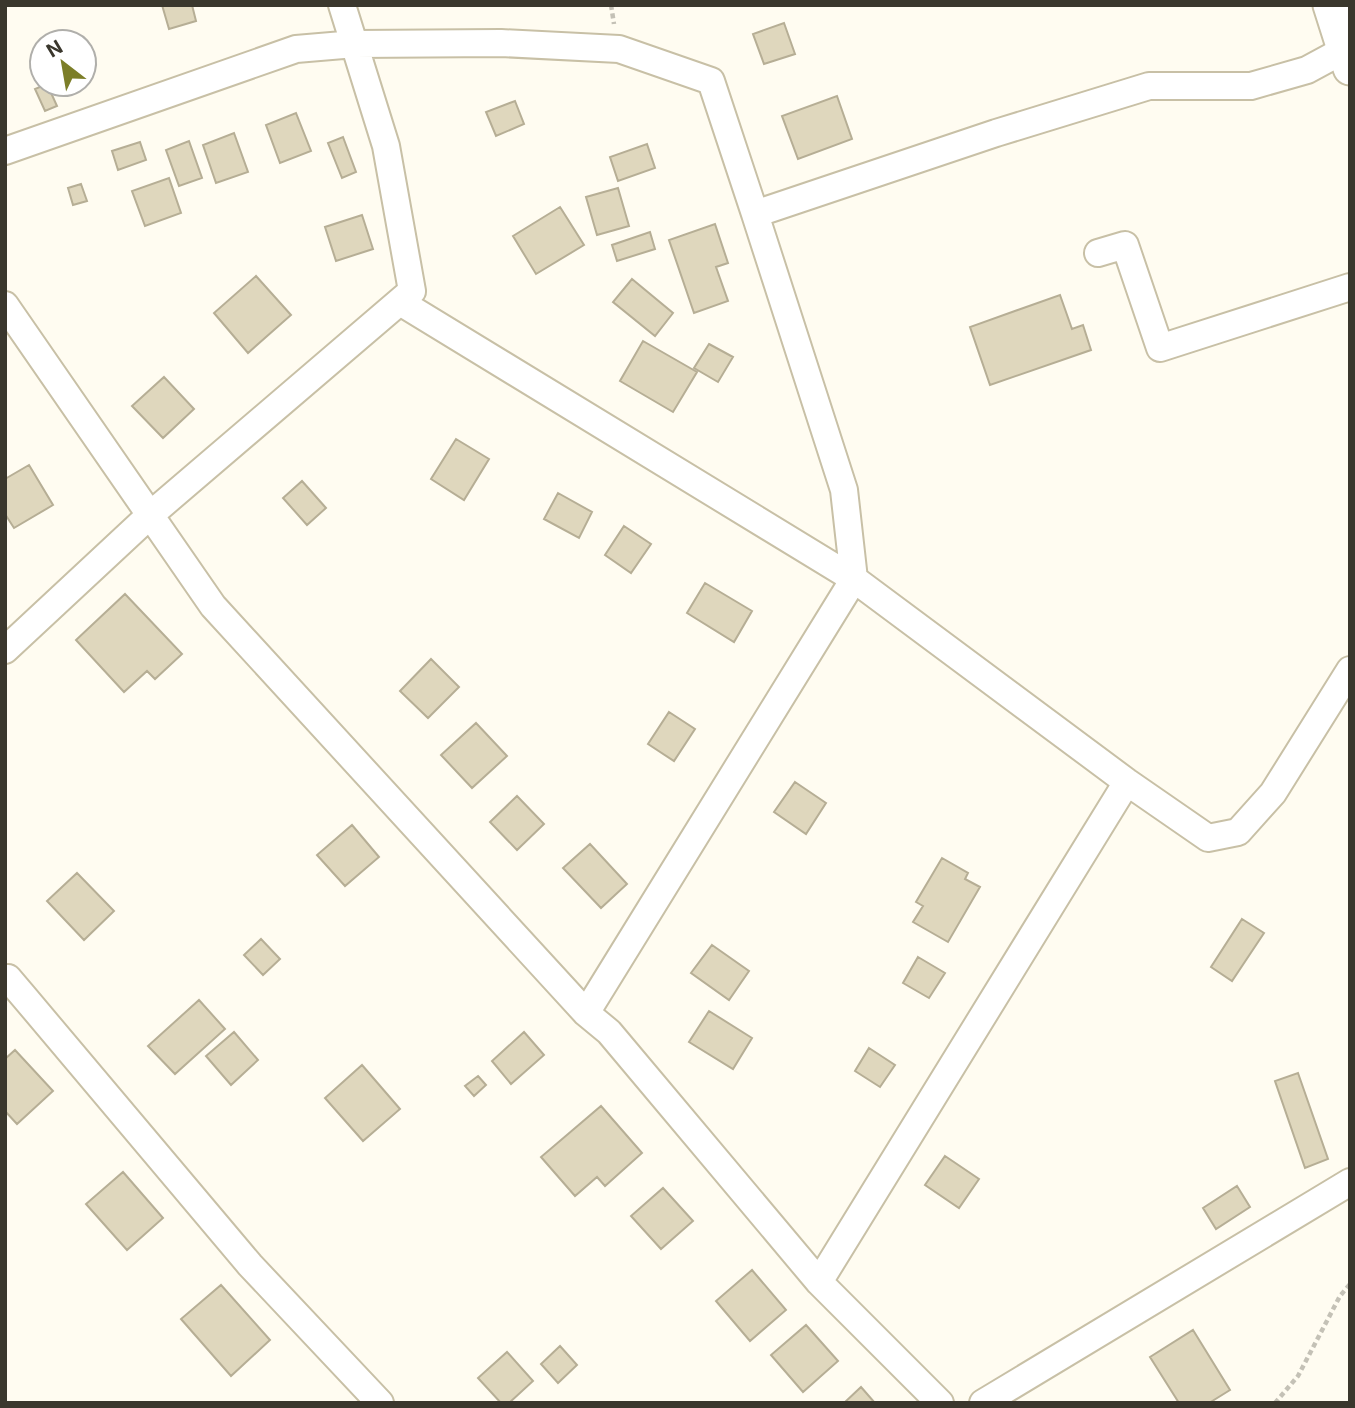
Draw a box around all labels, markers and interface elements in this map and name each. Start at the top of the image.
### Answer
north arrow [28,28,98,98]
text: N [42,35,67,62]

